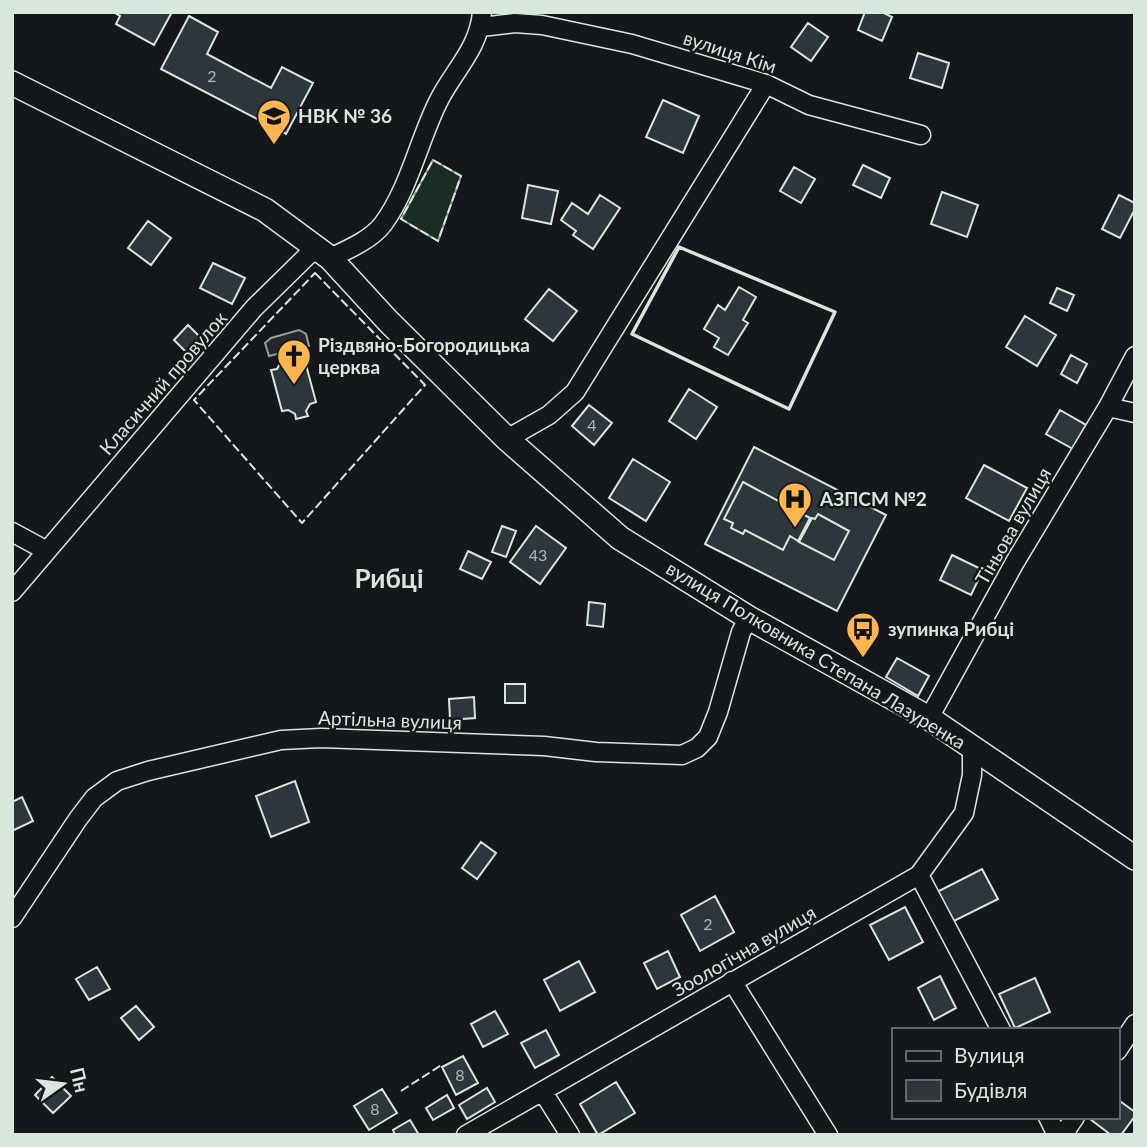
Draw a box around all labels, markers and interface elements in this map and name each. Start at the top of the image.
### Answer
street label: вулиця Кім [681,26,780,77]
house number: 2 [207,66,217,85]
school or university icon: НВК № 36 [255,97,293,146]
place label: НВК № 36 [298,104,392,127]
street label: Класичний провулок [94,306,231,459]
place label: Різдвяно-Богородицька церква [318,333,530,378]
church icon: Різдвяно-Богородицька церква [275,337,313,386]
house number: 4 [587,415,597,434]
street label: Тіньова вулиця [970,463,1055,588]
hospital icon: АЗПСМ №2 [776,480,814,529]
place label: АЗПСМ №2 [819,487,927,510]
house number: 43 [529,545,547,564]
street label: вулиця Полковника Степана Лазуренка [663,556,970,753]
district label: Рибці [354,562,424,594]
bus stop icon: зупинка Рибці [844,610,882,659]
place label: зупинка Рибці [888,617,1014,640]
street label: Артільна вулиця [318,706,462,733]
street label: Зоологічна вулиця [668,900,820,1001]
house number: 2 [703,914,713,933]
legend [892,1028,1119,1119]
text: Вулиця [954,1042,1025,1067]
north arrow [28,1049,98,1119]
text: Пн [66,1065,94,1095]
house number: 8 [455,1065,465,1084]
text: Будівля [954,1077,1027,1102]
house number: 8 [370,1099,380,1118]

